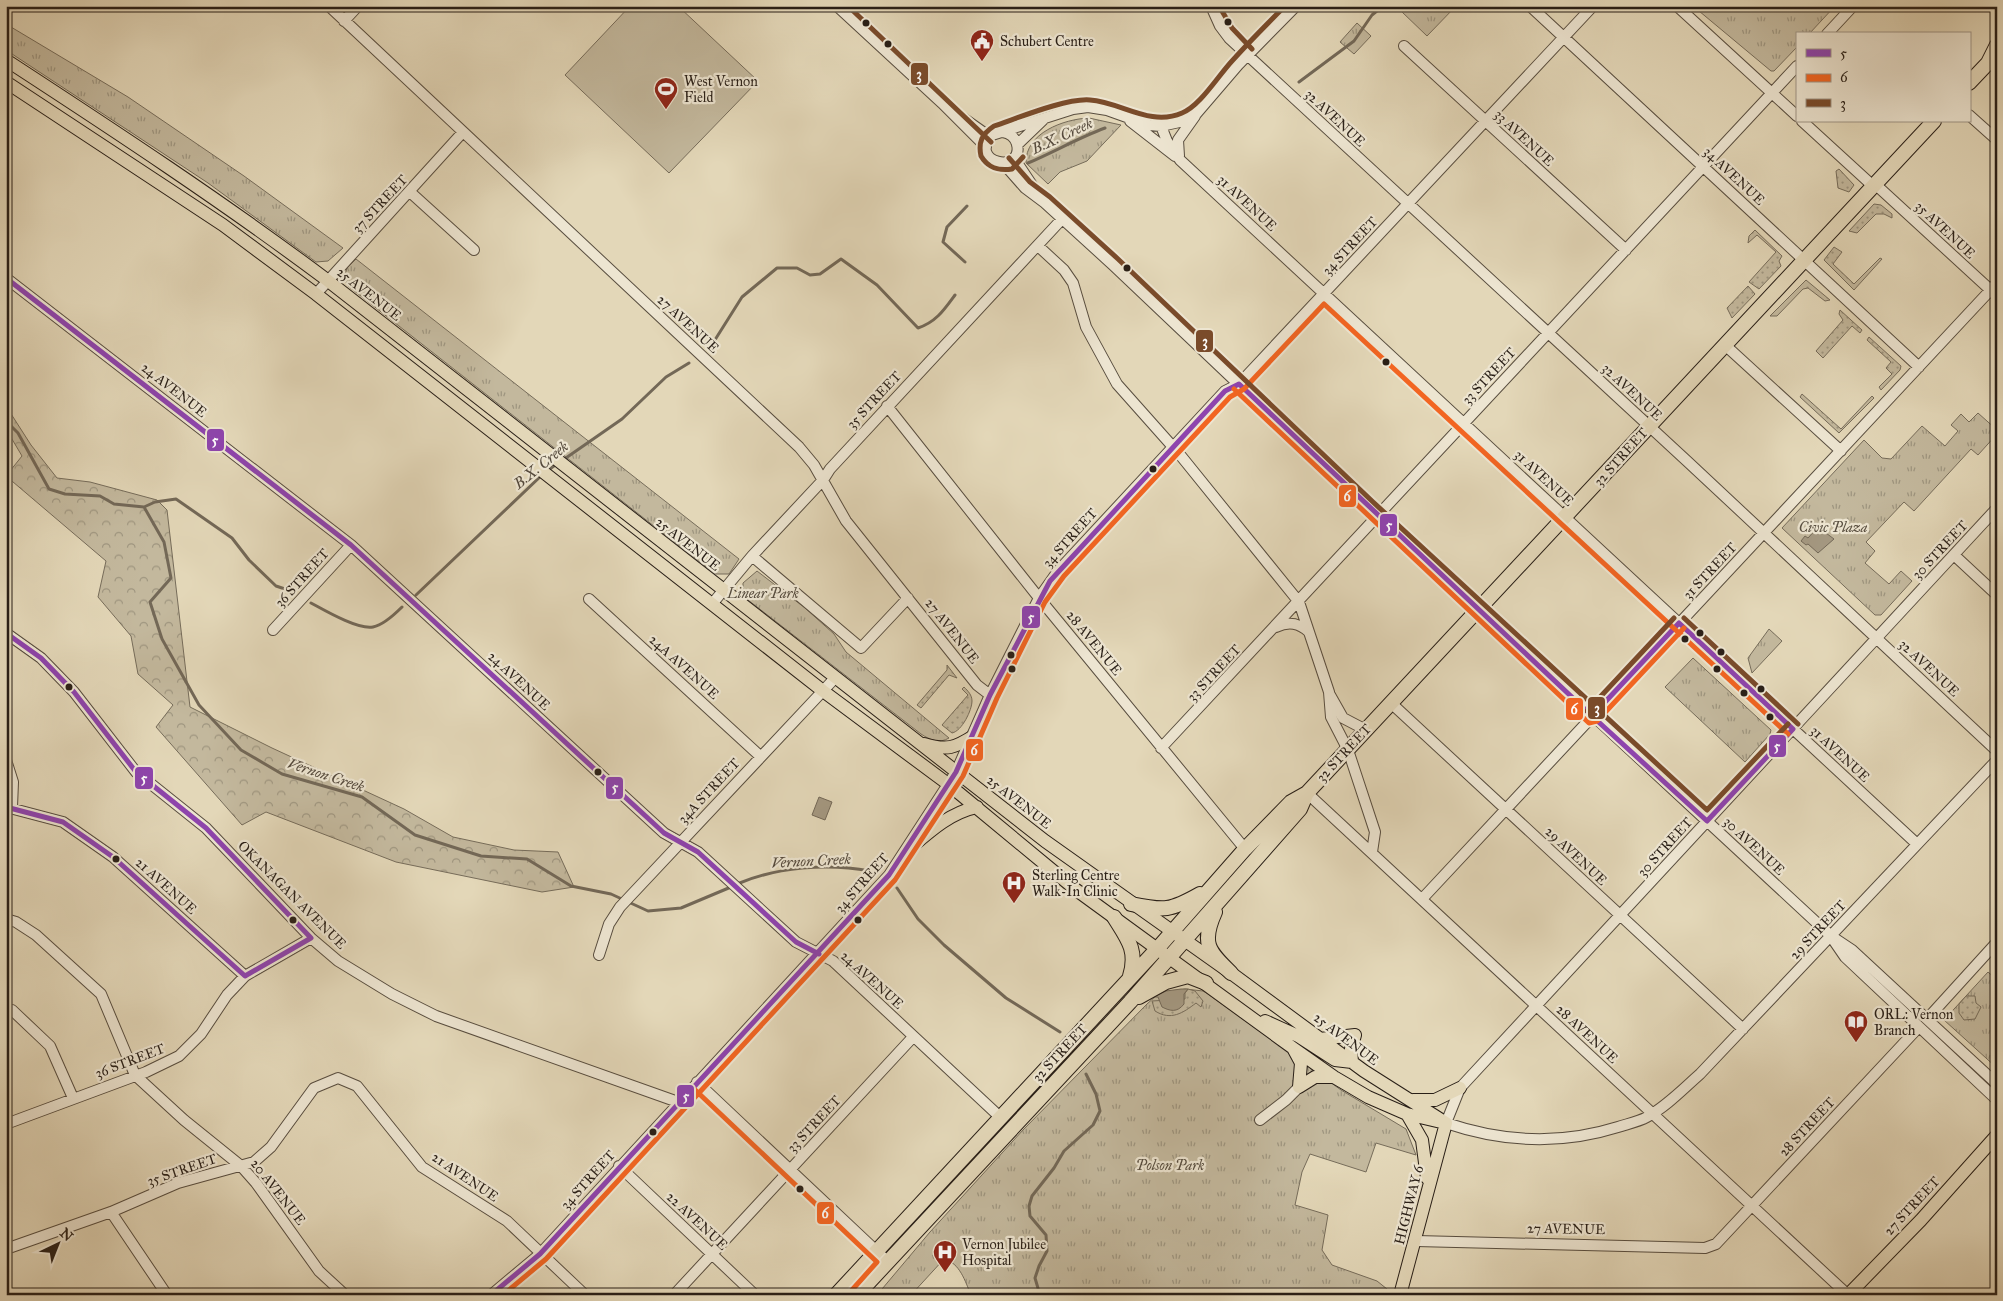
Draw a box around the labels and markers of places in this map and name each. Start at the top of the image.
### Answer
unlabelled marker [1223,17,1233,27]
unlabelled marker [861,18,871,28]
public building icon: Schubert Centre [969,28,995,62]
place label: Schubert Centre [1000,33,1094,50]
unlabelled marker [883,39,893,49]
place label: West Vernon Field [684,73,758,106]
sports icon: West Vernon Field [653,76,679,110]
unlabelled marker [1122,263,1132,273]
unlabelled marker [1381,357,1391,367]
unlabelled marker [1148,464,1158,474]
unlabelled marker [1695,628,1705,638]
unlabelled marker [1680,634,1690,644]
unlabelled marker [1716,647,1726,657]
unlabelled marker [1006,650,1016,660]
unlabelled marker [1007,664,1017,674]
unlabelled marker [1712,664,1722,674]
unlabelled marker [64,682,74,692]
unlabelled marker [1756,684,1766,694]
unlabelled marker [1739,688,1749,698]
unlabelled marker [1765,712,1775,722]
unlabelled marker [593,767,603,777]
unlabelled marker [111,854,121,864]
place label: Sterling Centre Walk-In Clinic [1032,867,1120,900]
hospital icon: Sterling Centre Walk-In Clinic [1001,870,1027,904]
unlabelled marker [288,915,298,925]
unlabelled marker [853,915,863,925]
place label: ORL: Vernon Branch [1874,1006,1954,1039]
library icon: ORL: Vernon Branch [1843,1009,1869,1043]
unlabelled marker [648,1127,658,1137]
unlabelled marker [795,1184,805,1194]
place label: Vernon Jubilee Hospital [961,1236,1046,1269]
hospital icon: Vernon Jubilee Hospital [932,1239,958,1273]

